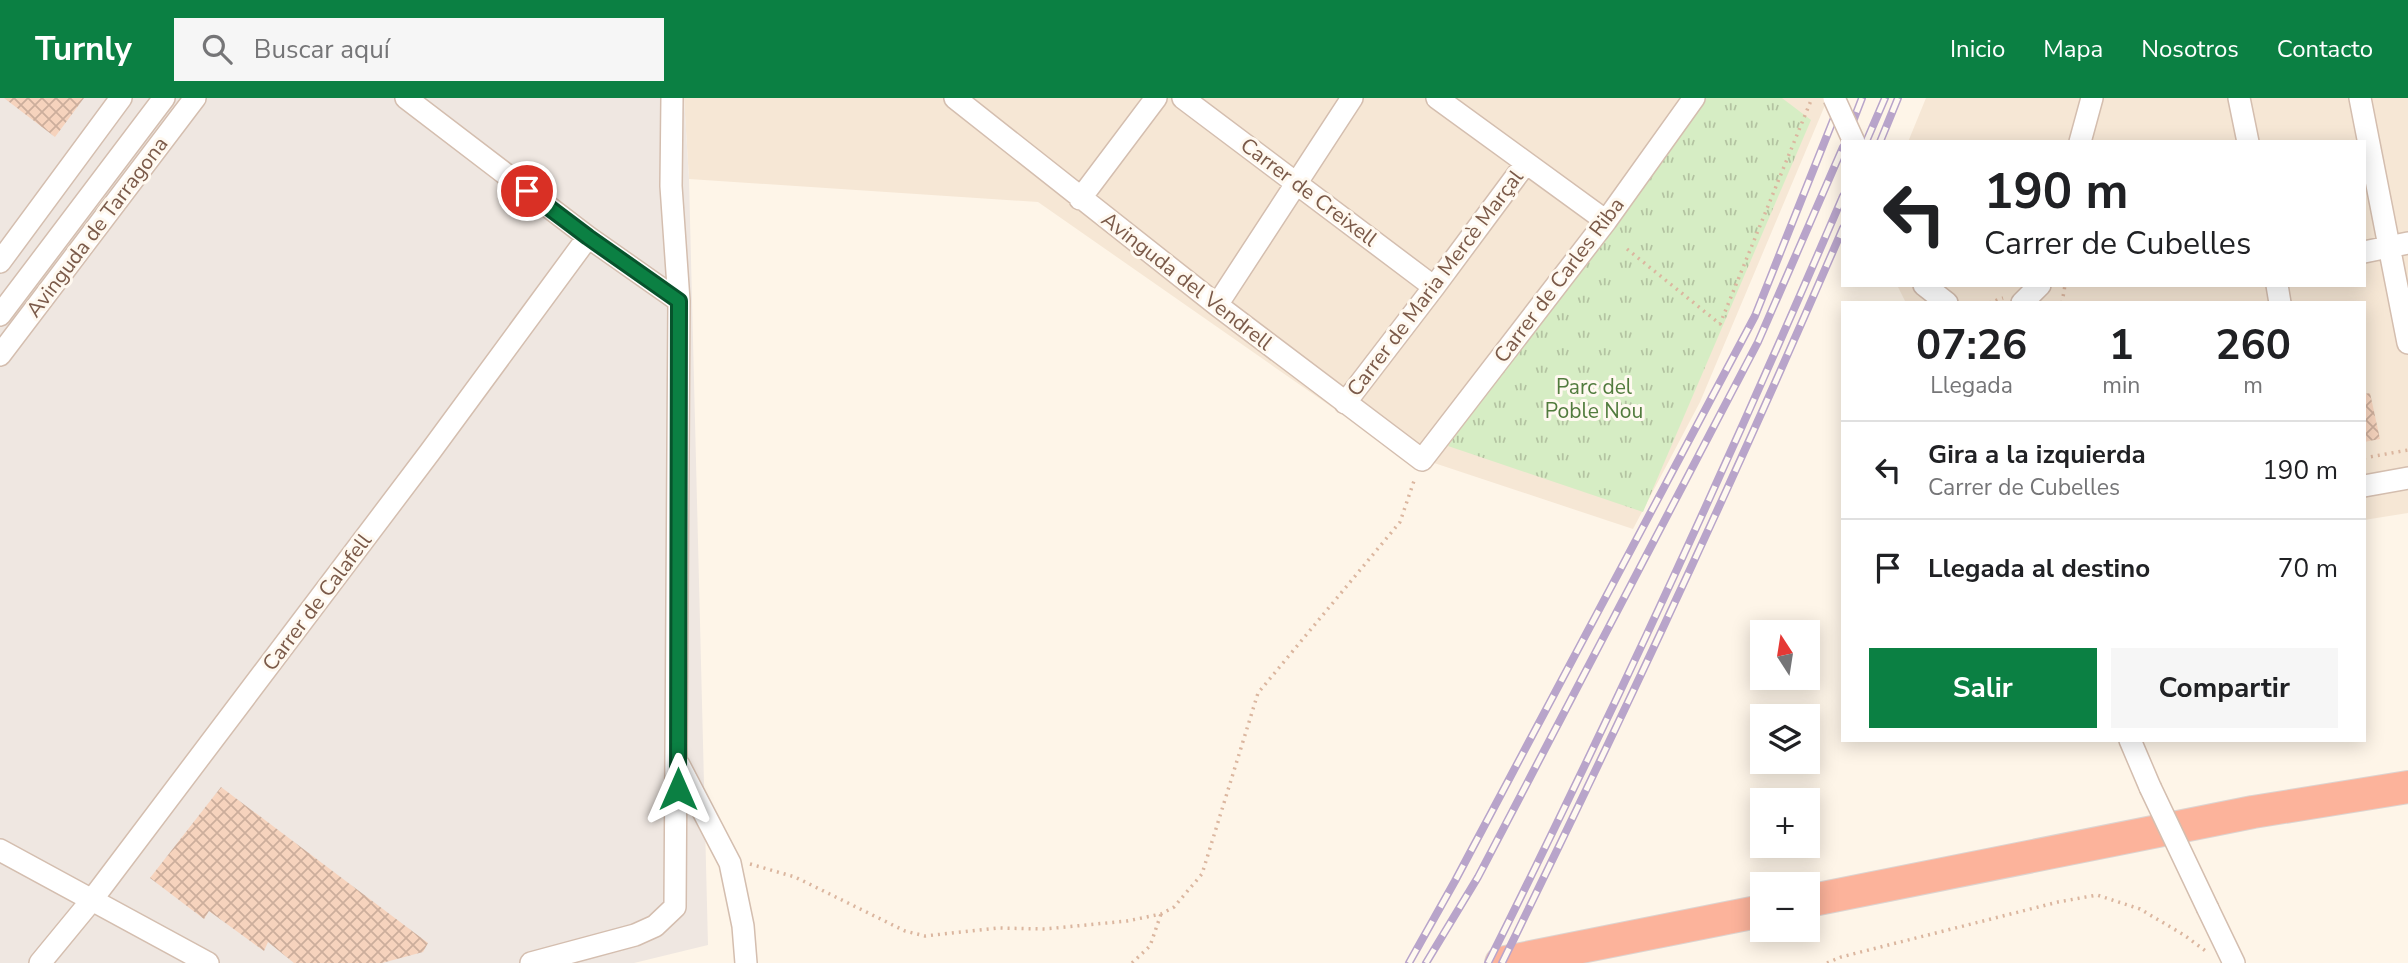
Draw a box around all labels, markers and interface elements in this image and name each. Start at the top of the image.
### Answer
search box [174,18,664,81]
text: Turnly [35,27,132,72]
icon: search [198,30,236,68]
text: Buscar aquí [254,32,390,67]
text: Inicio [1950,33,2005,65]
text: Mapa [2043,33,2103,65]
text: Nosotros [2141,33,2239,65]
text: Contacto [2277,33,2373,65]
street label: Avinguda de Tarragona [20,131,174,323]
street label: Carrer de Creixell [1235,131,1384,253]
text: 190 m [1984,158,2128,225]
pin [497,161,557,221]
street label: Carrer de Maria Mercè Marçal [1341,163,1530,402]
icon: left [1869,168,1960,259]
icon: arrive [508,172,546,210]
street label: Carrer de Carles Riba [1488,192,1630,368]
street label: Avinguda del Vendrell [1096,205,1279,357]
text: Carrer de Cubelles [1984,222,2251,265]
text: 07:26 [1916,317,2027,374]
text: 1 [2109,317,2134,374]
text: 260 [2215,317,2291,374]
text: Llegada [1930,370,2013,401]
text: min [2102,370,2140,401]
text: m [2243,370,2263,401]
park label: Parc del Poble Nou [1545,373,1643,425]
text: Gira a la izquierda [1928,437,2146,472]
icon: left [1869,451,1907,489]
text: 190 m [2262,453,2338,488]
text: Carrer de Cubelles [1928,472,2120,503]
street label: Carrer de Calafell [256,527,378,676]
icon: arrive [1869,549,1907,587]
text: Llegada al destino [1928,551,2150,586]
text: 70 m [2278,551,2338,586]
north arrow [1750,620,1820,690]
map controls [1750,620,1820,942]
button: Salir [1869,648,2097,728]
button: Compartir [2111,648,2338,728]
button: layers [1750,704,1820,774]
position arrow [641,752,715,826]
button: + [1750,788,1820,858]
button: − [1750,872,1820,942]

